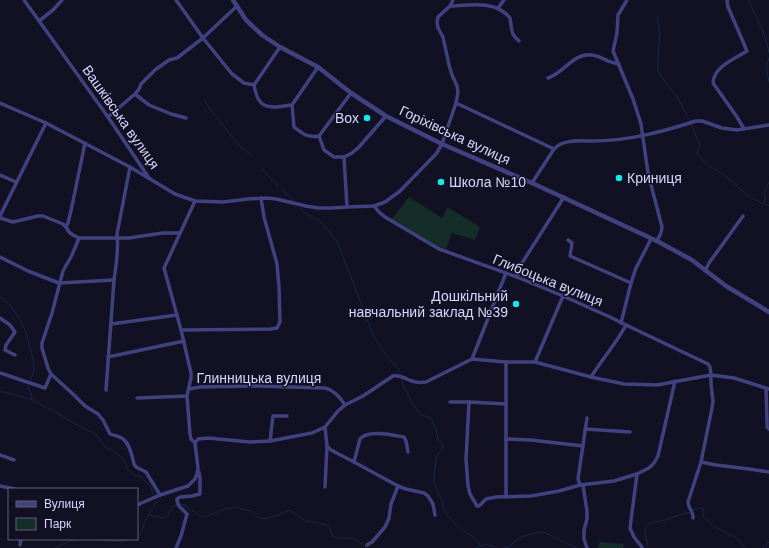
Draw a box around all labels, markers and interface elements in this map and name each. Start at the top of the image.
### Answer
street label: Вашківська вулиця [79,62,163,172]
street label: Горіхівська вулиця [397,102,513,168]
place label: Box [335,110,359,126]
marker: Box [362,113,372,123]
place label: Криниця [627,170,682,186]
marker: Криниця [614,173,624,183]
place label: Школа №10 [449,174,526,190]
marker: Школа №10 [436,177,446,187]
street label: Глибоцька вулиця [491,251,605,309]
place label: Дошкільний навчальний заклад №39 [349,288,508,320]
marker: Дошкільний навчальний заклад №39 [511,299,521,309]
street label: Глинницька вулиця [197,370,321,386]
legend [8,488,138,540]
text: Вулиця [44,497,85,511]
text: Парк [44,517,72,531]

